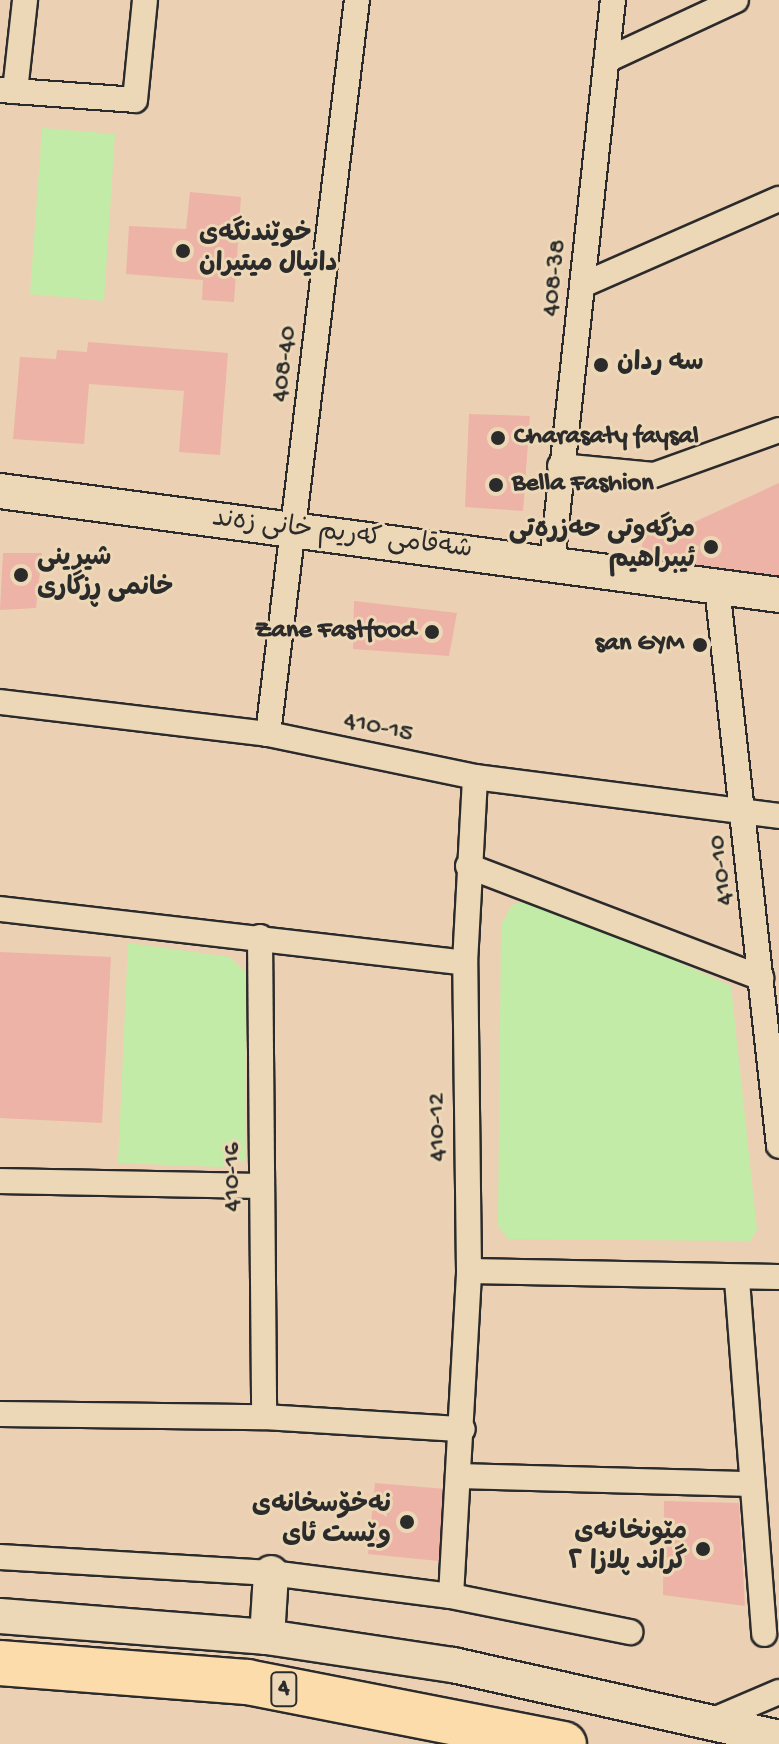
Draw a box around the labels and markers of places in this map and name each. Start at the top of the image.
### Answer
place label: خوێندنگەی دانیال میتیران [199,220,337,282]
marker: خوێندنگەی دانیال میتیران [174,242,192,260]
place label: سه ردان [617,349,704,381]
marker: سه ردان [592,356,610,374]
place label: Charasaty faysal [514,422,699,454]
marker: Charasaty faysal [489,429,507,447]
place label: Bella Fashion [512,469,654,501]
marker: Bella Fashion [487,476,505,494]
place label: مزگەوتی حەزرەتی ئیبراهیم [509,516,695,578]
marker: مزگەوتی حەزرەتی ئیبراهیم [702,538,720,556]
place label: شیرینی خانمی ڕزگاری [37,544,173,606]
marker: شیرینی خانمی ڕزگاری [12,566,30,584]
place label: Zane Fastfood [255,616,416,648]
marker: Zane Fastfood [423,623,441,641]
place label: san GYM [595,629,684,661]
marker: san GYM [691,636,709,654]
place label: نەخۆسخانەی وێست ئای [252,1491,391,1552]
marker: نەخۆسخانەی وێست ئای [398,1513,416,1531]
place label: مێونخانەی گراند پلازا ٢ [568,1518,687,1580]
marker: مێونخانەی گراند پلازا ٢ [694,1540,712,1558]

